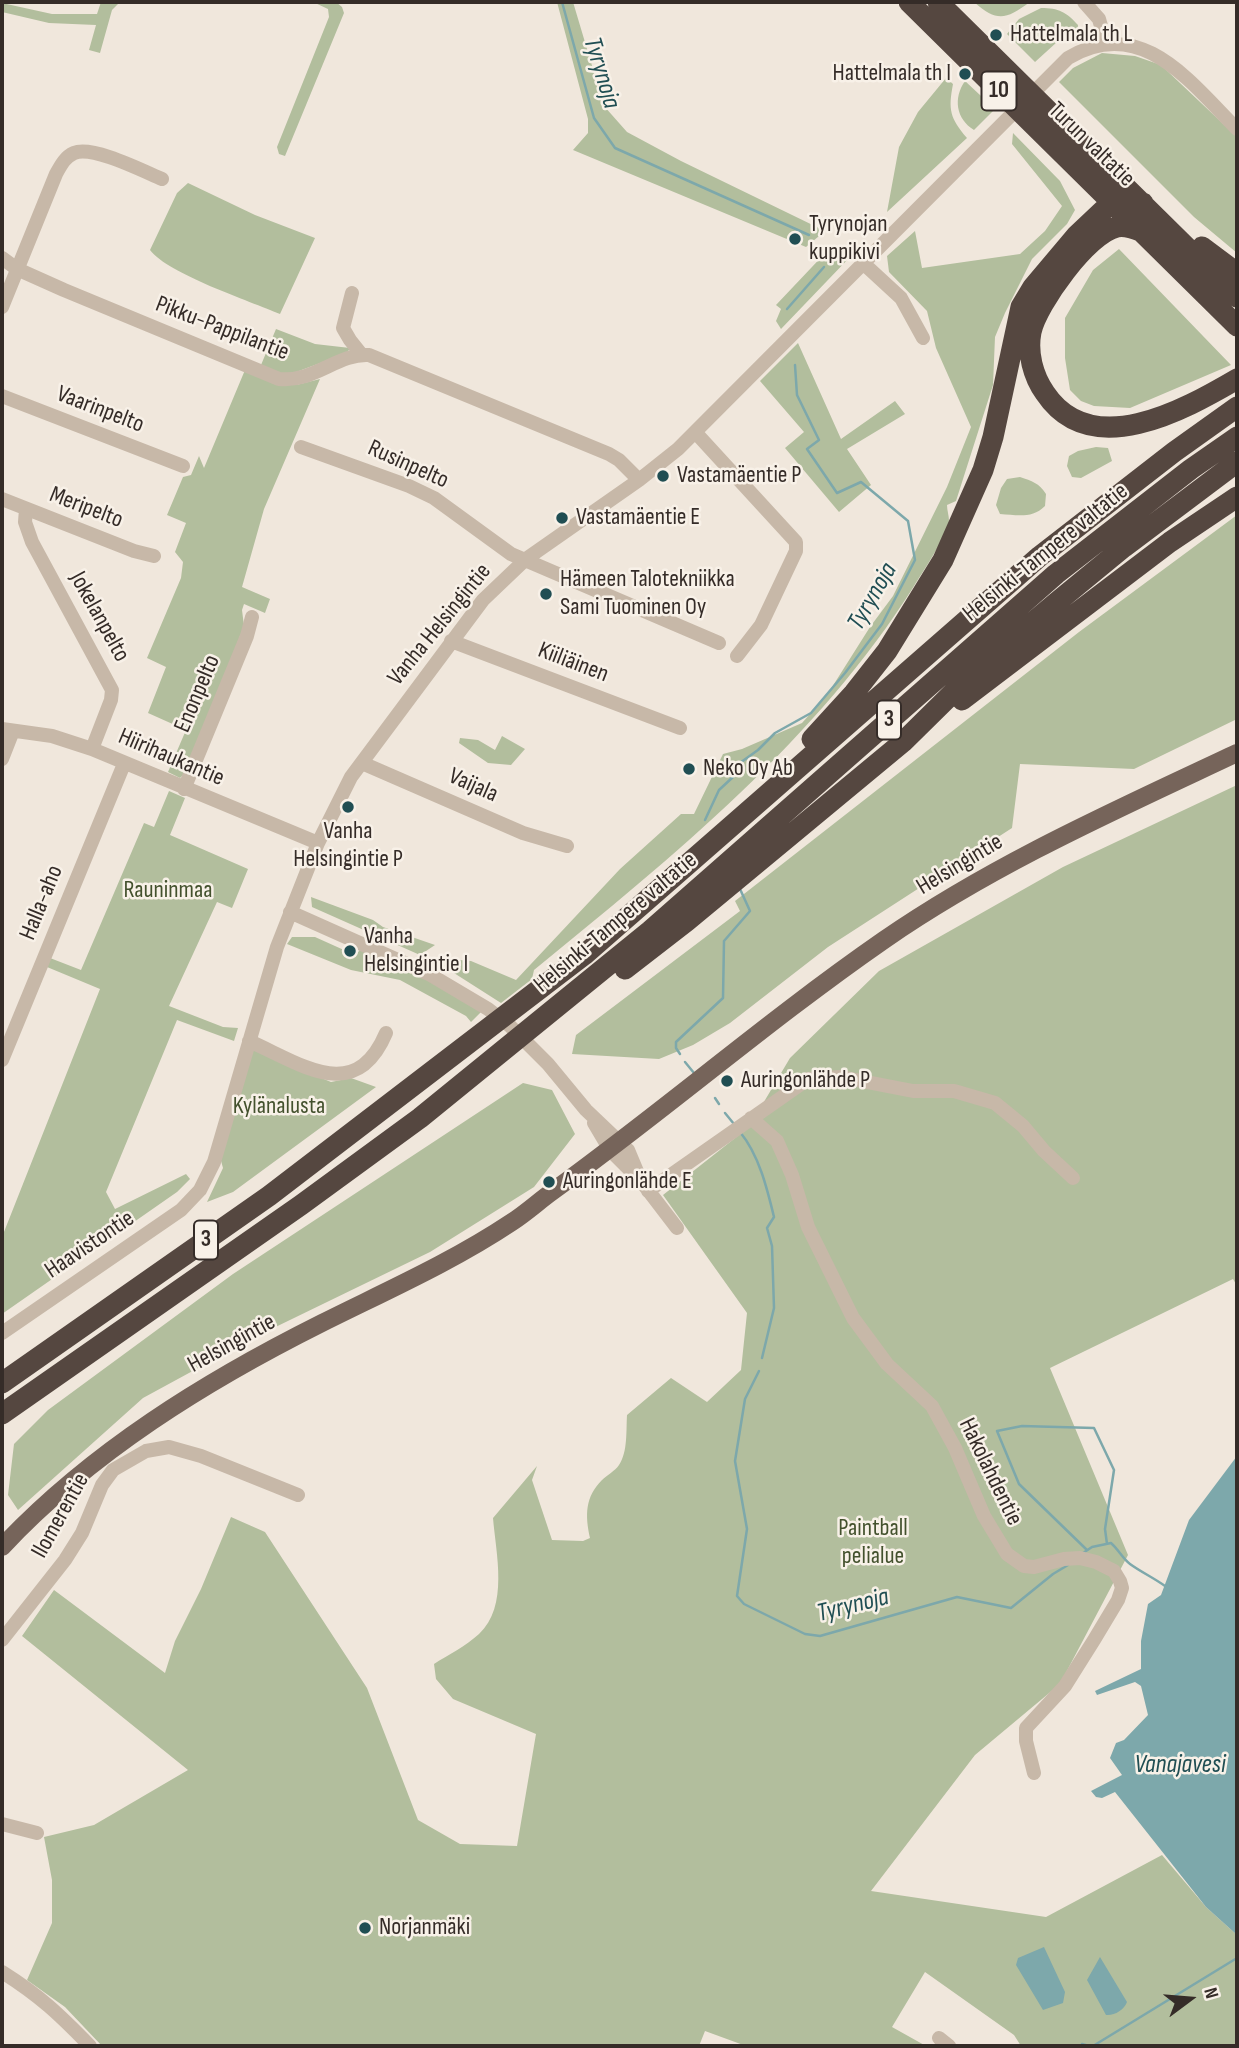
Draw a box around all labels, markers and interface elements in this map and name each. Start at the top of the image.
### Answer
place label: Hattelmala th L [1010,21,1132,49]
marker: Hattelmala th L [988,27,1004,43]
water label: Tyrynoja [575,34,627,112]
place label: Hattelmala th I [833,60,951,88]
marker: Hattelmala th I [957,66,973,82]
road number: 10 [982,72,1016,110]
street label: Turun valtatie [1042,97,1140,193]
place label: Tyrynojan kuppikivi [809,211,887,267]
marker: Tyrynojan kuppikivi [787,231,803,247]
street label: Pikku-Pappilantie [151,290,293,368]
street label: Vaarinpelto [52,380,148,440]
street label: Rusinpelto [363,434,453,496]
place label: Vastamäentie P [677,462,801,490]
marker: Vastamäentie P [655,468,671,484]
street label: Helsinki-Tampere valtatie [958,478,1134,628]
street label: Meripelto [45,481,127,535]
place label: Vastamäentie E [576,504,700,532]
marker: Vastamäentie E [554,510,570,526]
street label: Vanha Helsingintie [382,558,498,692]
water label: Tyrynoja [841,558,905,636]
place label: Hämeen Talotekniikka Sami Tuominen Oy [560,566,735,622]
street label: Jokelanpelto [63,567,135,667]
marker: Hämeen Talotekniikka Sami Tuominen Oy [538,586,554,602]
street label: Kiiliäinen [534,636,612,690]
street label: Enonpelto [169,651,227,737]
road number: 3 [877,700,901,740]
street label: Hiirihaukantie [114,723,228,793]
place label: Neko Oy Ab [703,755,793,783]
marker: Neko Oy Ab [681,761,697,777]
street label: Vaijala [444,762,502,810]
marker: Vanha Helsingintie P [340,799,356,815]
place label: Vanha Helsingintie P [293,818,403,874]
street label: Helsingintie [912,828,1008,902]
street label: Helsinki-Tampere valtatie [529,846,703,1000]
street label: Halla-aho [14,861,70,945]
park label: Rauninmaa [124,877,212,905]
place label: Vanha Helsingintie I [364,923,468,979]
marker: Vanha Helsingintie I [342,943,358,959]
place label: Auringonlähde P [741,1067,870,1095]
marker: Auringonlähde P [719,1073,735,1089]
park label: Kylänalusta [233,1093,325,1121]
place label: Auringonlähde E [563,1168,692,1196]
marker: Auringonlähde E [541,1174,557,1190]
street label: Haavistontie [40,1205,140,1285]
road number: 3 [194,1220,218,1260]
street label: Helsingintie [183,1308,281,1380]
street label: Hakolahdentie [952,1414,1028,1530]
street label: Ilomerentie [26,1469,96,1563]
park label: Paintball pelialue [838,1515,908,1571]
water label: Tyrynoja [814,1582,892,1630]
water label: Vanajavesi [1134,1749,1226,1781]
place label: Norjanmäki [379,1914,470,1942]
marker: Norjanmäki [357,1920,373,1936]
north arrow [1155,1964,1225,2034]
text: N [1198,1985,1223,2001]

